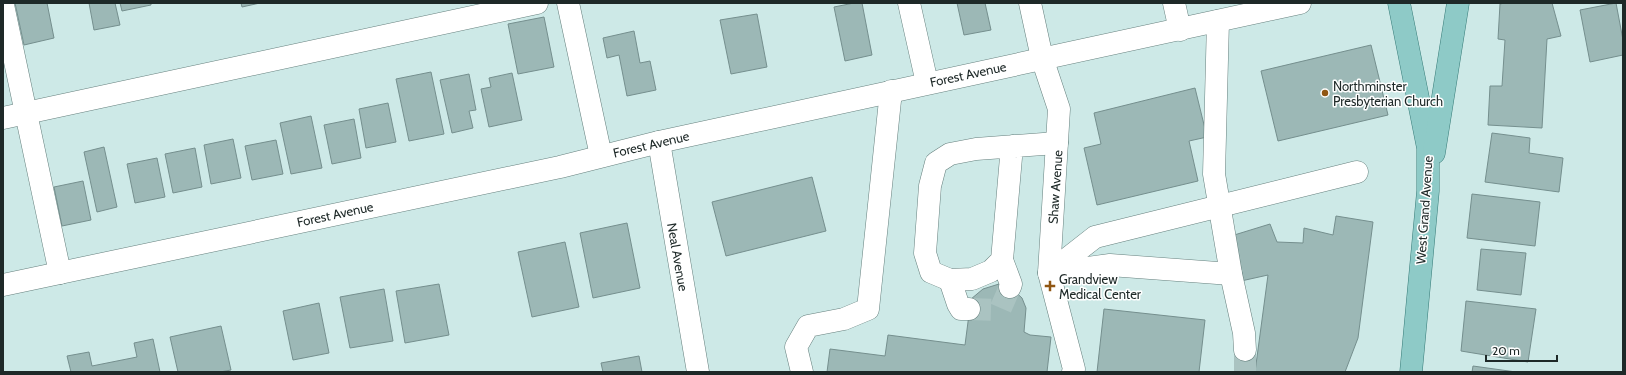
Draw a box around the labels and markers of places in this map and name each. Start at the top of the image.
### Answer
place label: Northminster Presbyterian Church [1333,78,1443,109]
marker: Northminster Presbyterian Church [1320,88,1330,98]
place label: Grandview Medical Center [1059,271,1142,302]
marker: Grandview Medical Center [1044,280,1056,292]

